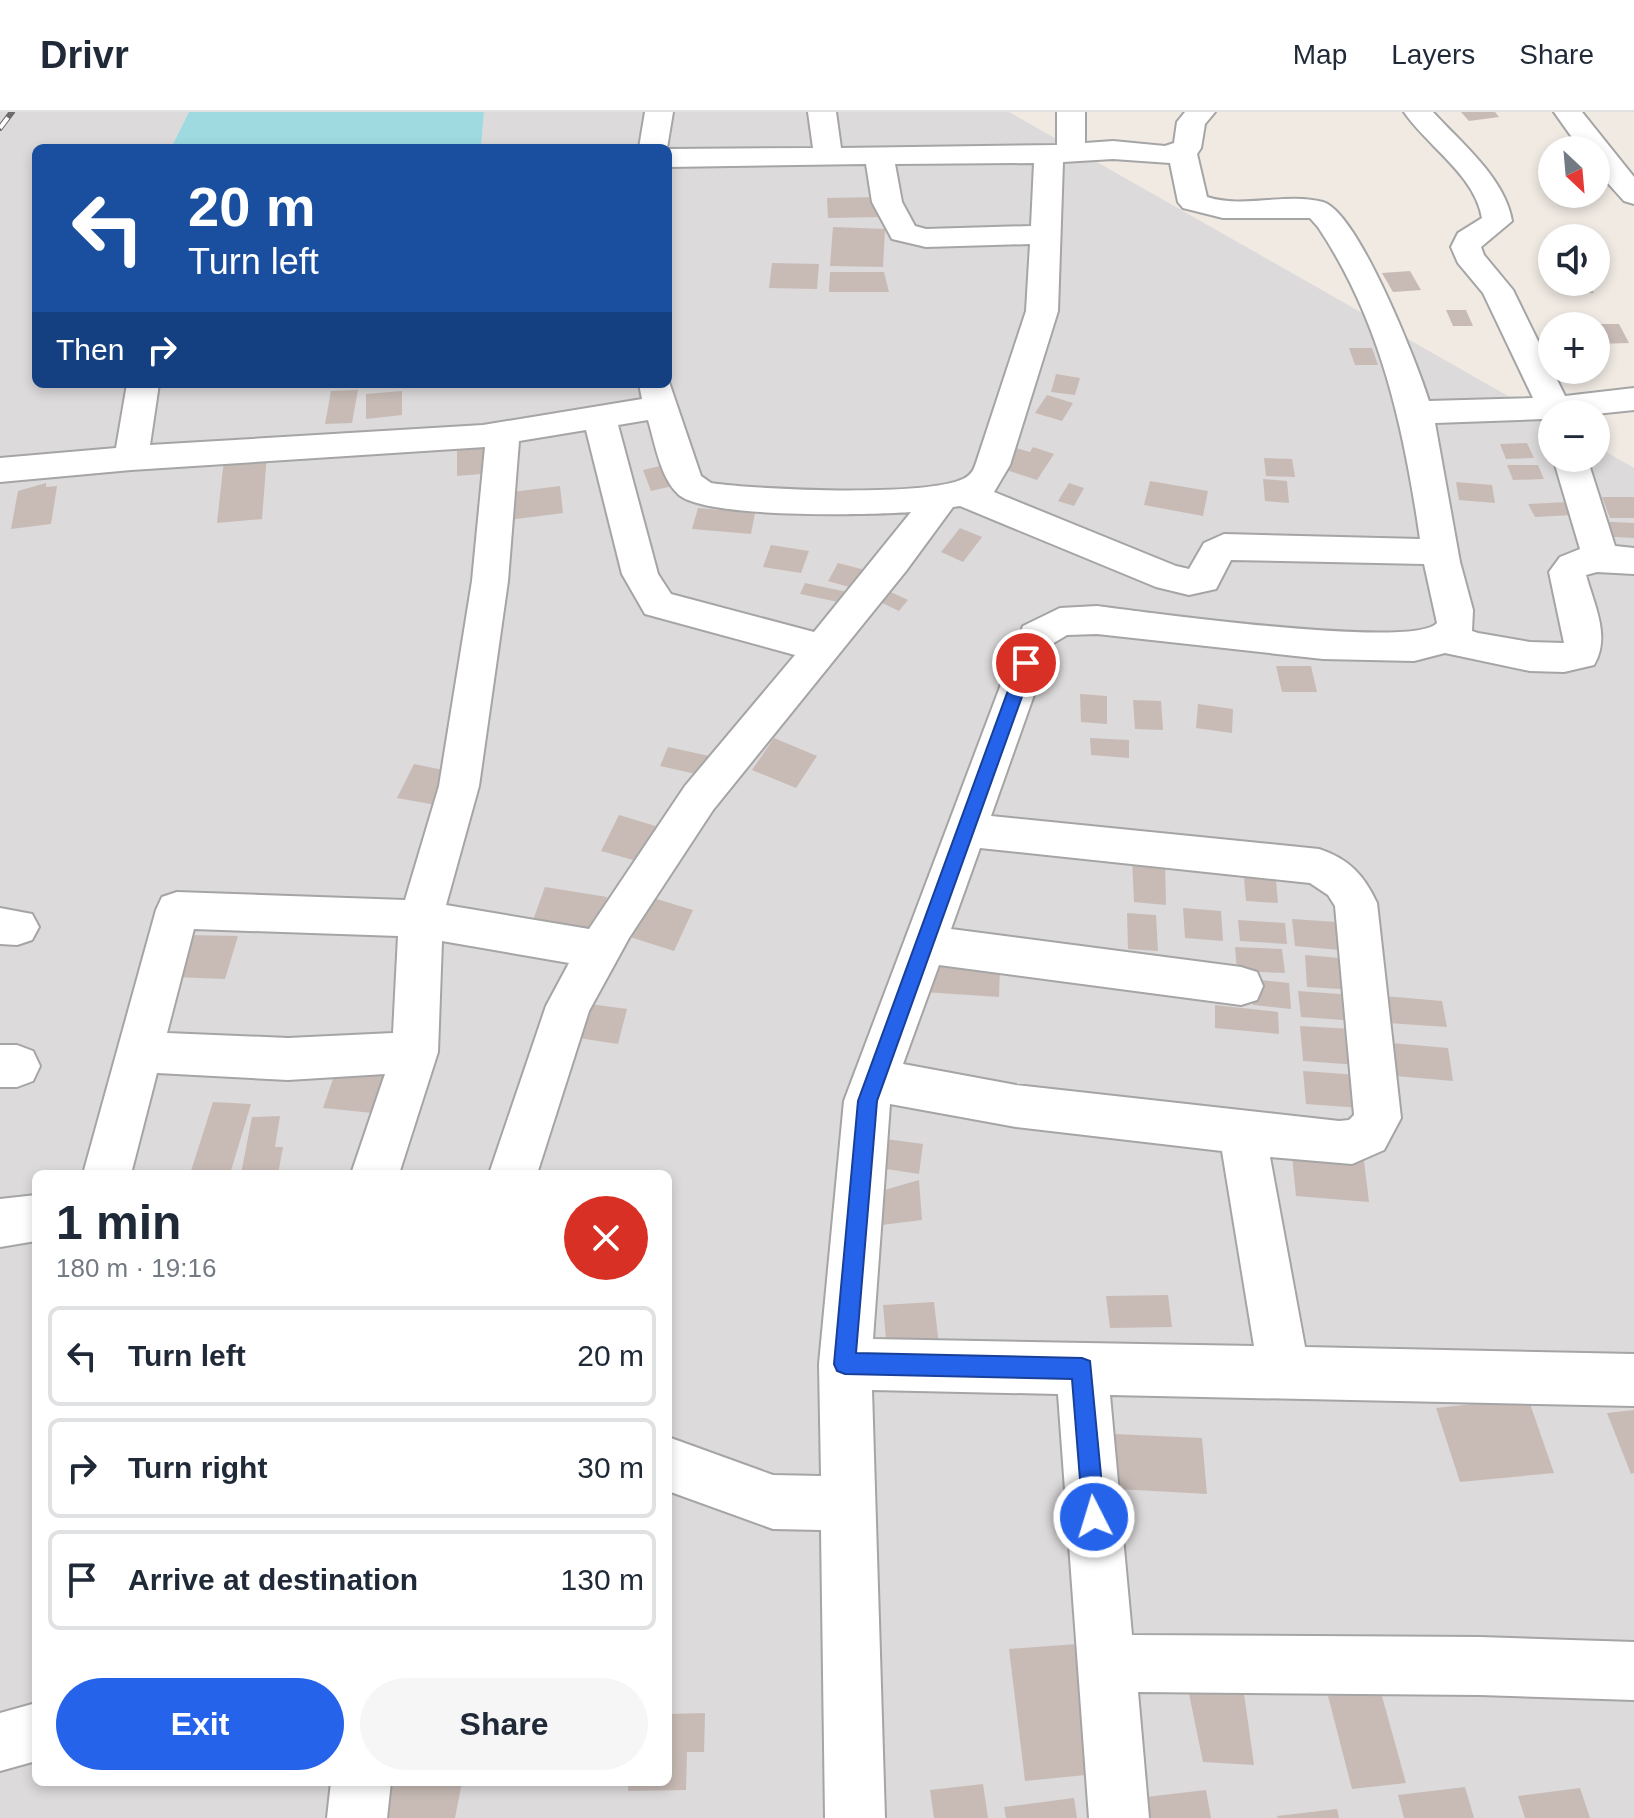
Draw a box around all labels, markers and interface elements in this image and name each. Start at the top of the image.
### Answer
text: Drivr [40,34,129,76]
text: Map [1293,39,1347,70]
text: Layers [1391,39,1475,70]
text: Share [1519,39,1594,70]
north arrow [1538,136,1610,208]
map controls [1538,136,1610,472]
text: 20 m [188,175,316,238]
icon: left [56,176,160,280]
button: sound [1538,224,1610,296]
text: Turn left [188,241,319,282]
button: + [1538,312,1610,384]
icon: right [140,328,184,372]
text: Then [56,333,124,366]
button: − [1538,400,1610,472]
pin [992,629,1060,697]
icon: arrive [1004,641,1048,685]
text: 1 min [56,1196,181,1249]
button: close [564,1196,648,1280]
text: 180 m · 19:16 [56,1253,216,1283]
icon: left [60,1334,104,1378]
text: Turn left [128,1339,246,1372]
text: 20 m [577,1339,644,1372]
icon: right [60,1446,104,1490]
text: Turn right [128,1451,267,1484]
text: 30 m [577,1451,644,1484]
position arrow [1052,1475,1136,1559]
icon: arrive [60,1558,104,1602]
text: Arrive at destination [128,1563,418,1596]
text: 130 m [561,1563,644,1596]
button: Exit [56,1678,344,1770]
button: Share [360,1678,648,1770]

